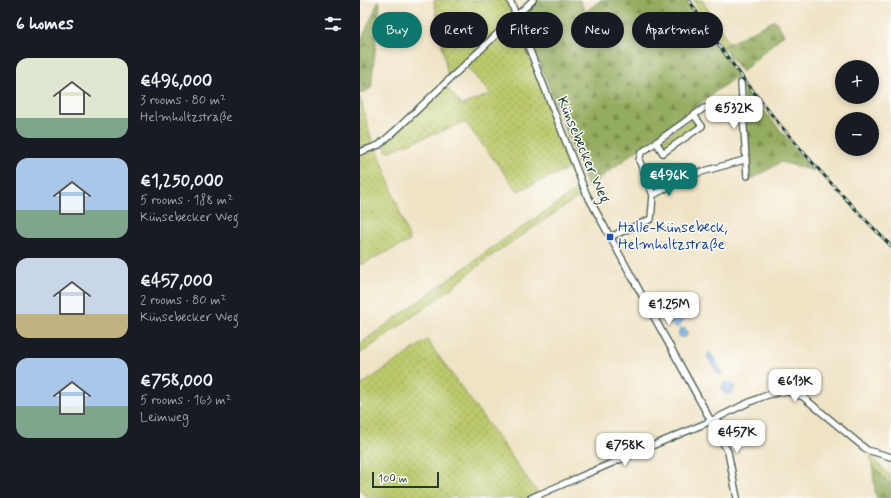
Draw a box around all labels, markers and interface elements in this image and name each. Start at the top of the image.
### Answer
chip: Buy [372,12,422,48]
chip: Rent [430,12,488,48]
chip: Filters [496,12,563,48]
chip: New [571,12,624,48]
chip: Apartment [632,12,723,48]
text: 6 homes [16,13,74,35]
icon: filters [322,13,344,35]
map controls [835,60,879,156]
button: + [835,60,879,104]
text: €496,000 [140,70,212,92]
icon: home [48,74,96,122]
text: 3 rooms · 80 m² [140,92,226,109]
street label: Künsebecker Weg [551,94,615,207]
pin: €532K [706,96,762,130]
text: €532K [715,100,753,117]
text: Helmholtzstraße [140,109,233,126]
button: − [835,112,879,156]
pin: €496K [641,163,697,197]
text: €496K [649,167,689,184]
text: €1,250,000 [140,170,224,192]
icon: home [48,174,96,222]
text: 5 rooms · 188 m² [140,192,233,209]
text: Künsebecker Weg [140,209,239,226]
place label: Halle-Künsebeck, Helmholtzstraße [618,218,728,255]
marker: Halle-Künsebeck, Helmholtzstraße [605,232,615,242]
text: €457,000 [140,270,213,292]
icon: home [48,274,96,322]
text: 2 rooms · 80 m² [140,292,226,309]
pin: €1.25M [636,292,702,326]
text: €1.25M [648,296,690,313]
text: Künsebecker Weg [140,309,239,326]
pin: €613K [767,369,823,403]
text: €758,000 [140,370,213,392]
text: €613K [777,373,813,390]
icon: home [48,374,96,422]
text: 5 rooms · 163 m² [140,392,231,409]
text: Leimweg [140,409,189,426]
pin: €457K [709,420,765,454]
text: €457K [717,424,757,441]
pin: €758K [597,433,653,467]
text: €758K [605,437,645,454]
scale bar [372,470,439,489]
text: 100 m [378,472,408,486]

